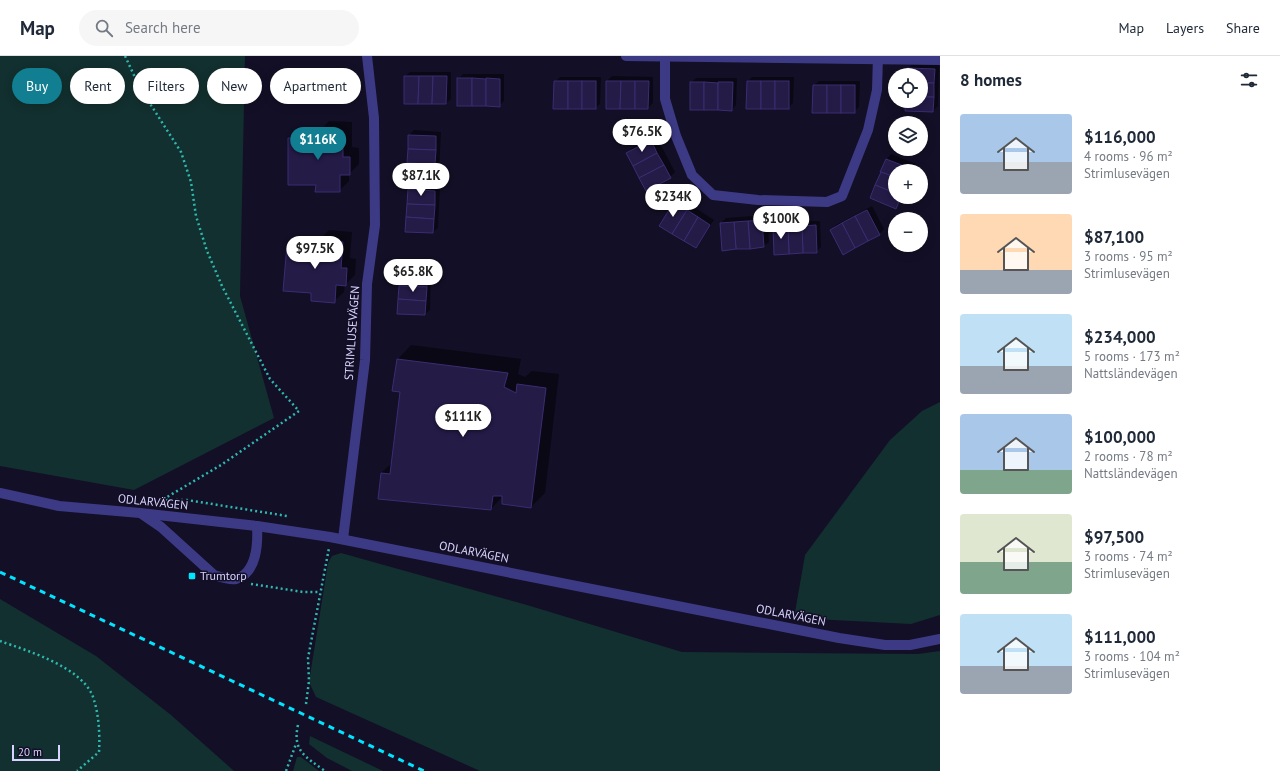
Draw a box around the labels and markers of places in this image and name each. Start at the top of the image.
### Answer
pin: $76.5K [609,119,675,153]
pin: $116K [290,127,346,161]
pin: $87.1K [388,163,454,197]
pin: $234K [645,184,701,218]
pin: $100K [753,206,809,240]
pin: $97.5K [282,236,348,270]
pin: $65.8K [380,259,446,293]
pin: $111K [435,404,491,438]
place label: Trumtorp [200,568,247,583]
marker: Trumtorp [187,571,197,581]

